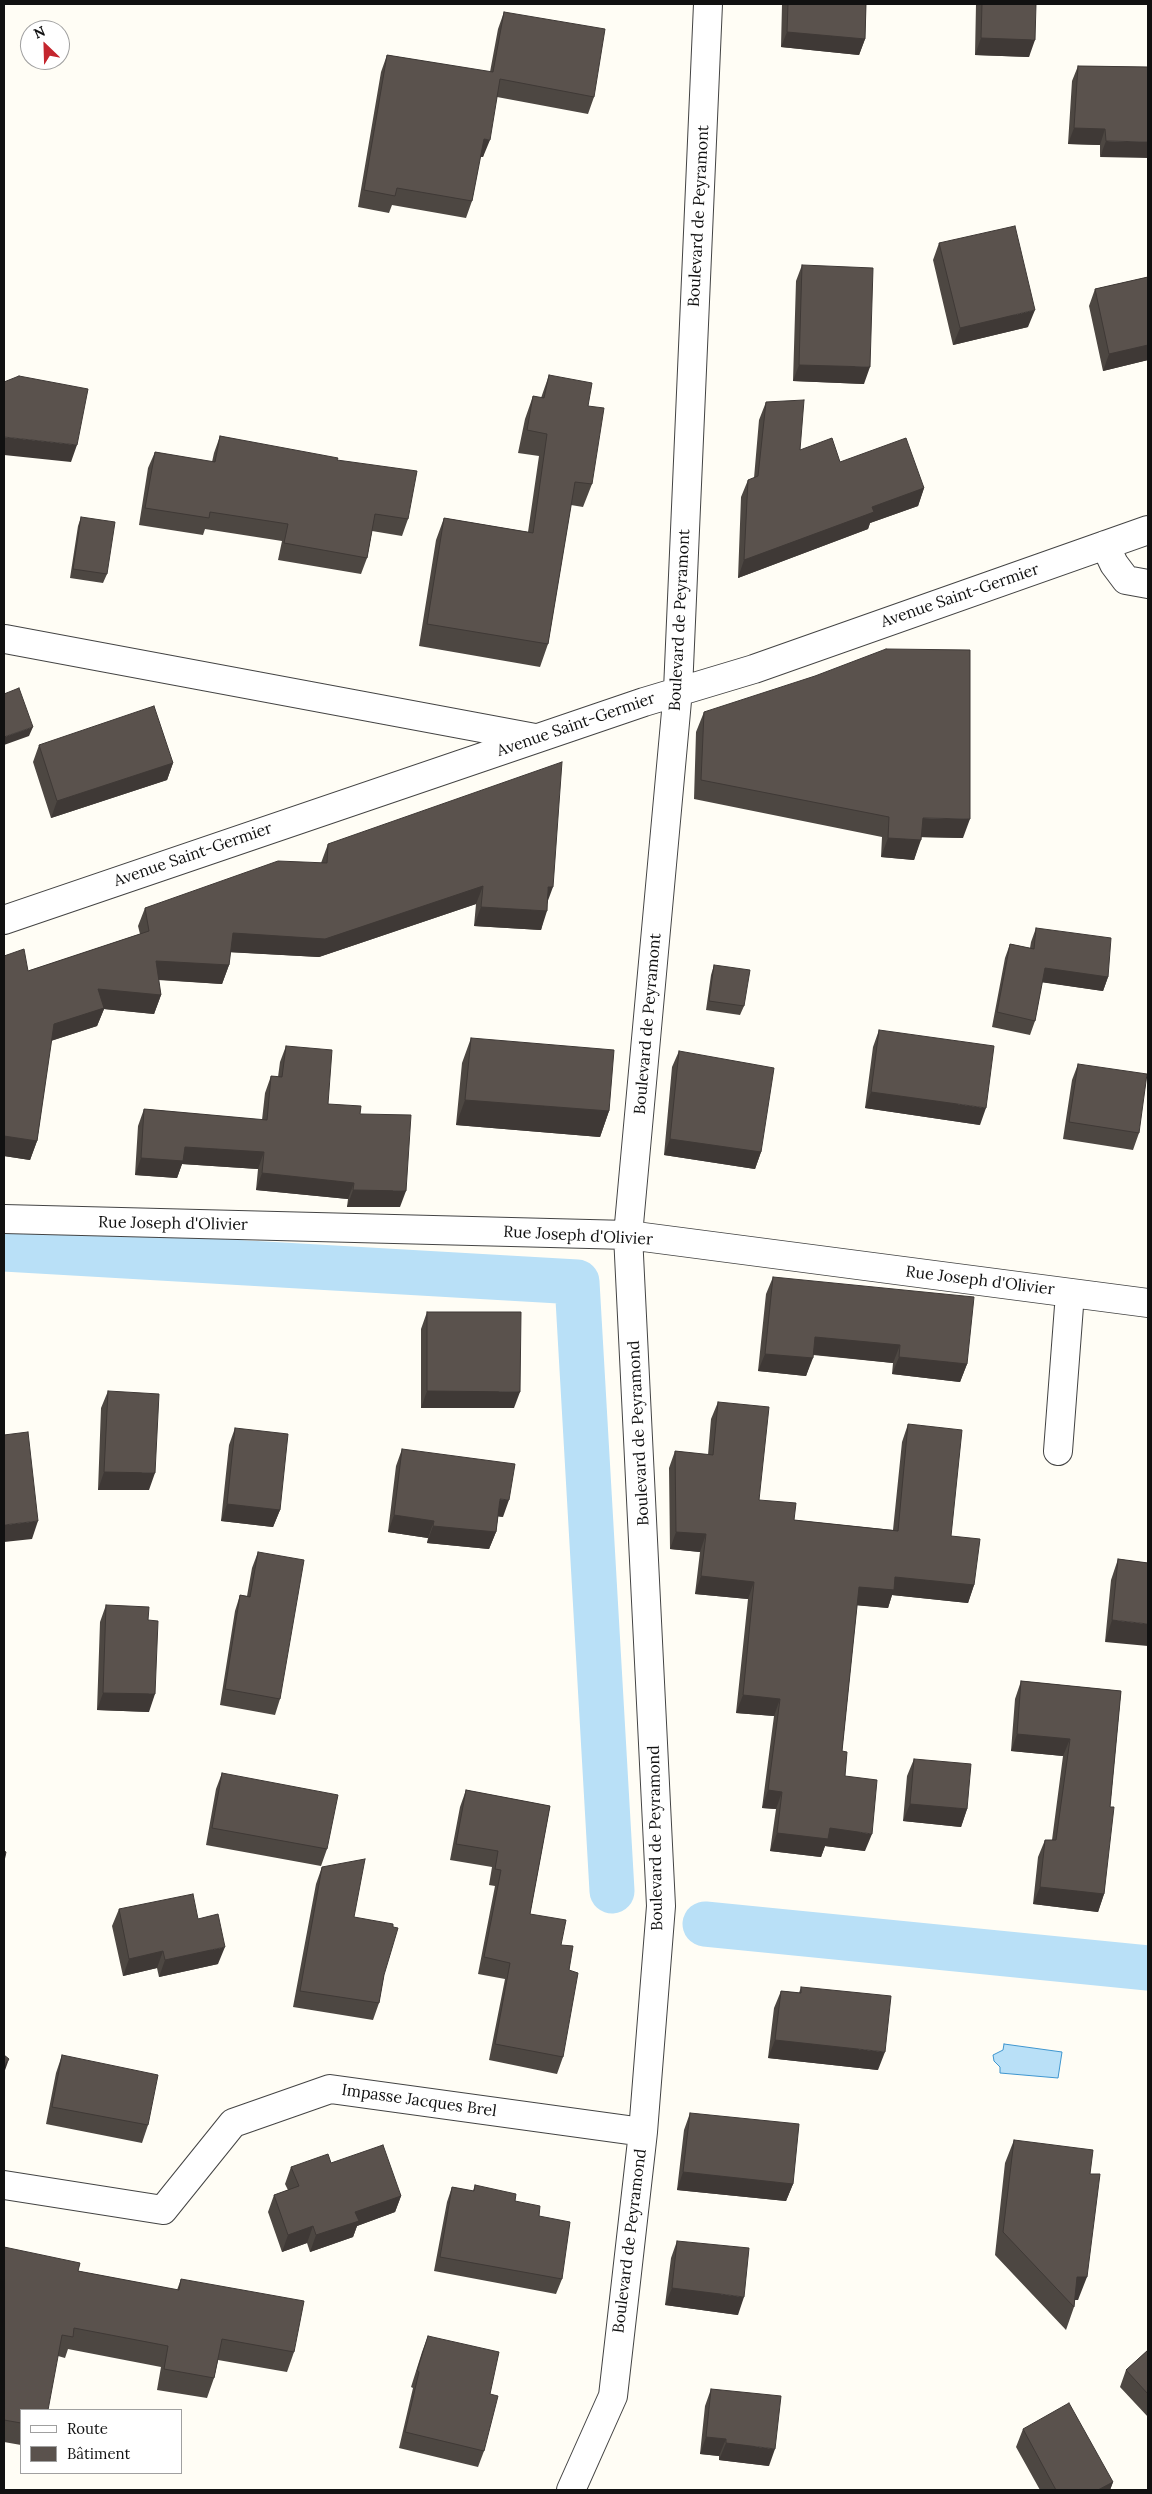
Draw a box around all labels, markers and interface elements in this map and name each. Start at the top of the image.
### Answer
north arrow [20,20,70,70]
text: N [31,22,48,43]
street label: Boulevard de Peyramont [685,125,713,307]
street label: Boulevard de Peyramont [666,529,694,711]
street label: Avenue Saint-Germier [878,560,1042,632]
street label: Avenue Saint-Germier [494,689,658,761]
street label: Avenue Saint-Germier [111,819,275,891]
street label: Boulevard de Peyramont [631,932,665,1116]
street label: Rue Joseph d'Olivier [98,1213,248,1235]
street label: Rue Joseph d'Olivier [503,1222,653,1250]
street label: Rue Joseph d'Olivier [905,1262,1055,1300]
street label: Boulevard de Peyramond [625,1340,653,1526]
street label: Boulevard de Peyramond [645,1745,667,1931]
street label: Impasse Jacques Brel [340,2081,498,2121]
street label: Boulevard de Peyramond [609,2148,651,2334]
legend [20,2409,182,2474]
text: Route [67,2419,108,2438]
text: Bâtiment [67,2444,130,2463]

